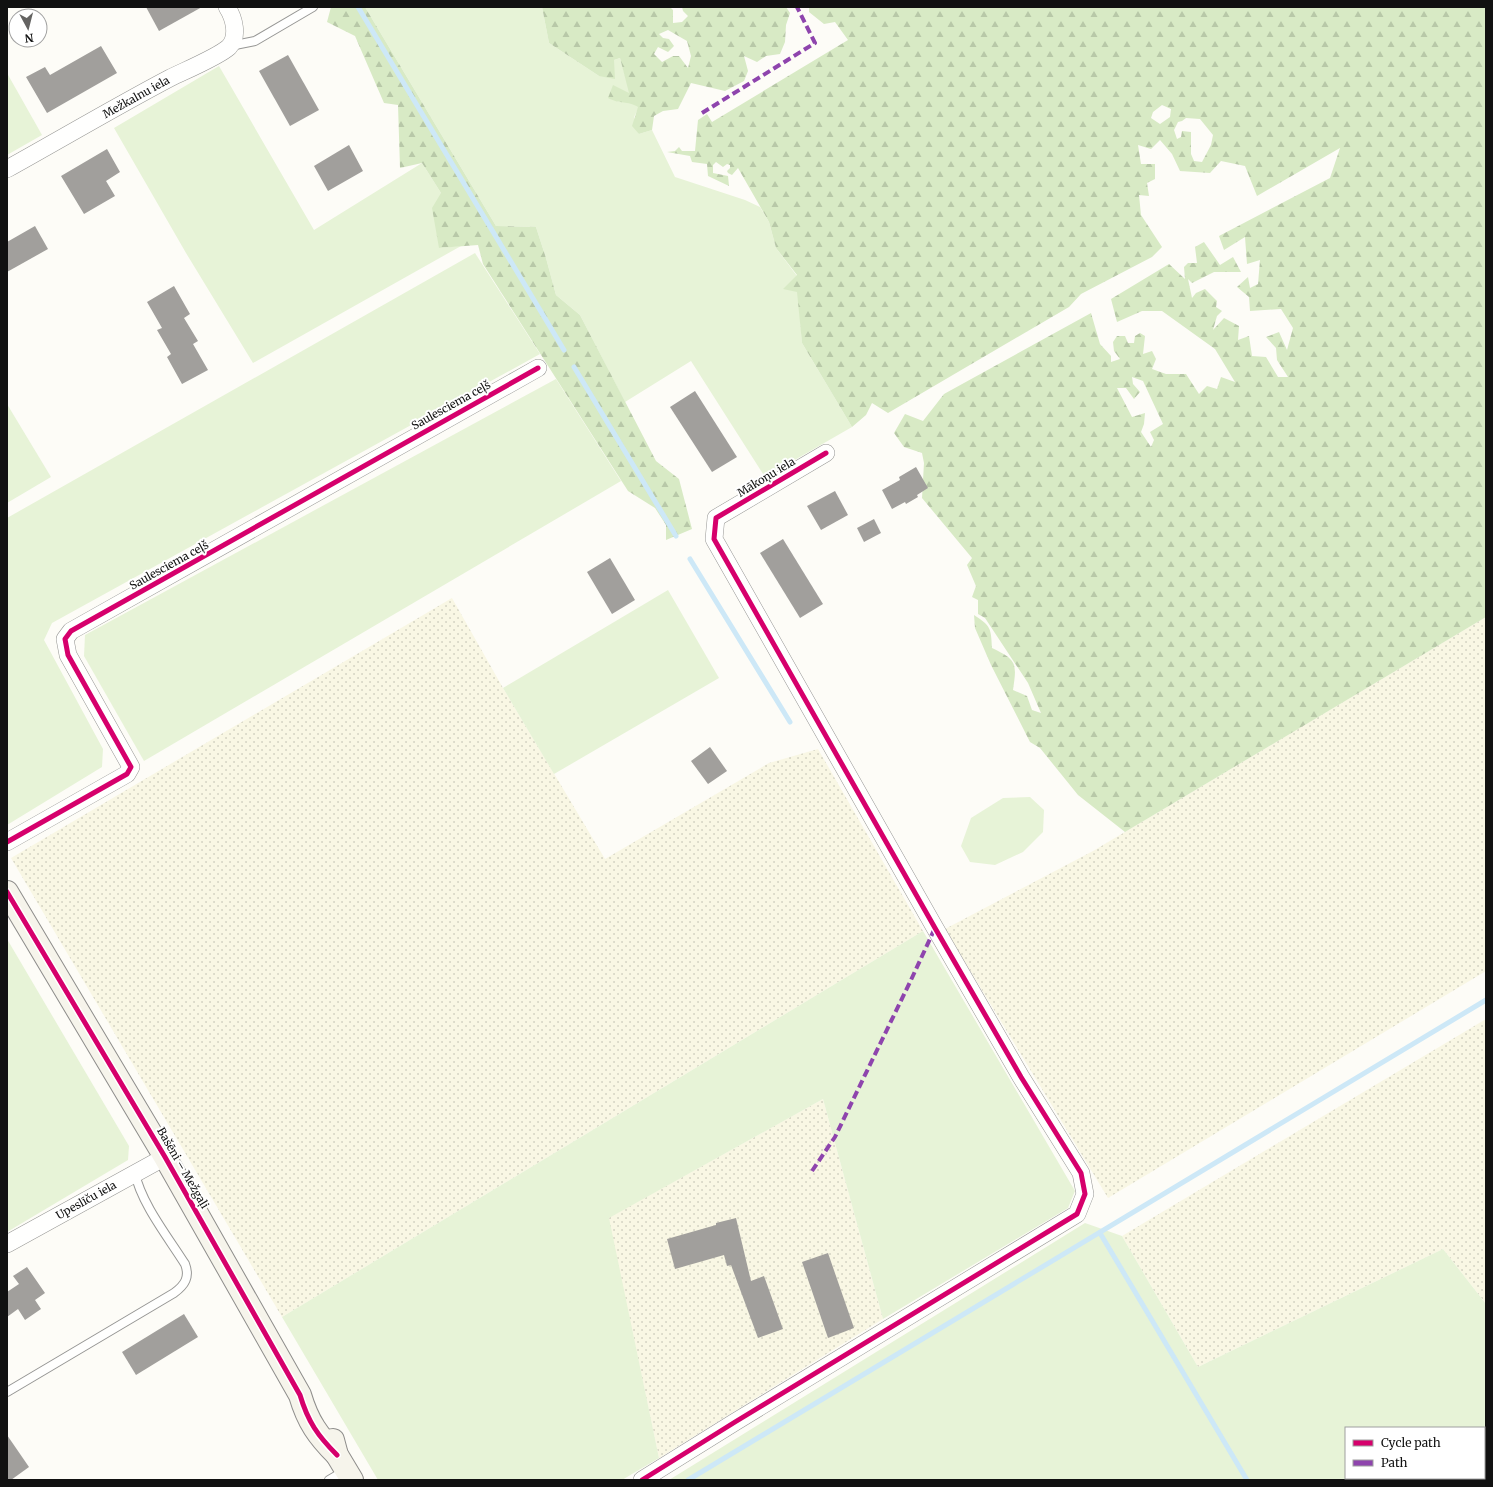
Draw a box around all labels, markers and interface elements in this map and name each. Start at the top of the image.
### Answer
north arrow [8,8,48,48]
text: N [24,30,34,45]
street label: Mežkalnu iela [100,73,172,121]
street label: Saulesciema ceļš [409,377,493,433]
street label: Mākoņu iela [735,454,798,500]
street label: Saulesciema ceļš [127,537,211,593]
street label: Bašēni – Mežgaļi [154,1125,212,1212]
street label: Upeslīču iela [53,1178,119,1222]
legend [1345,1427,1485,1479]
text: Cycle path [1381,1435,1441,1450]
text: Path [1381,1455,1407,1470]

